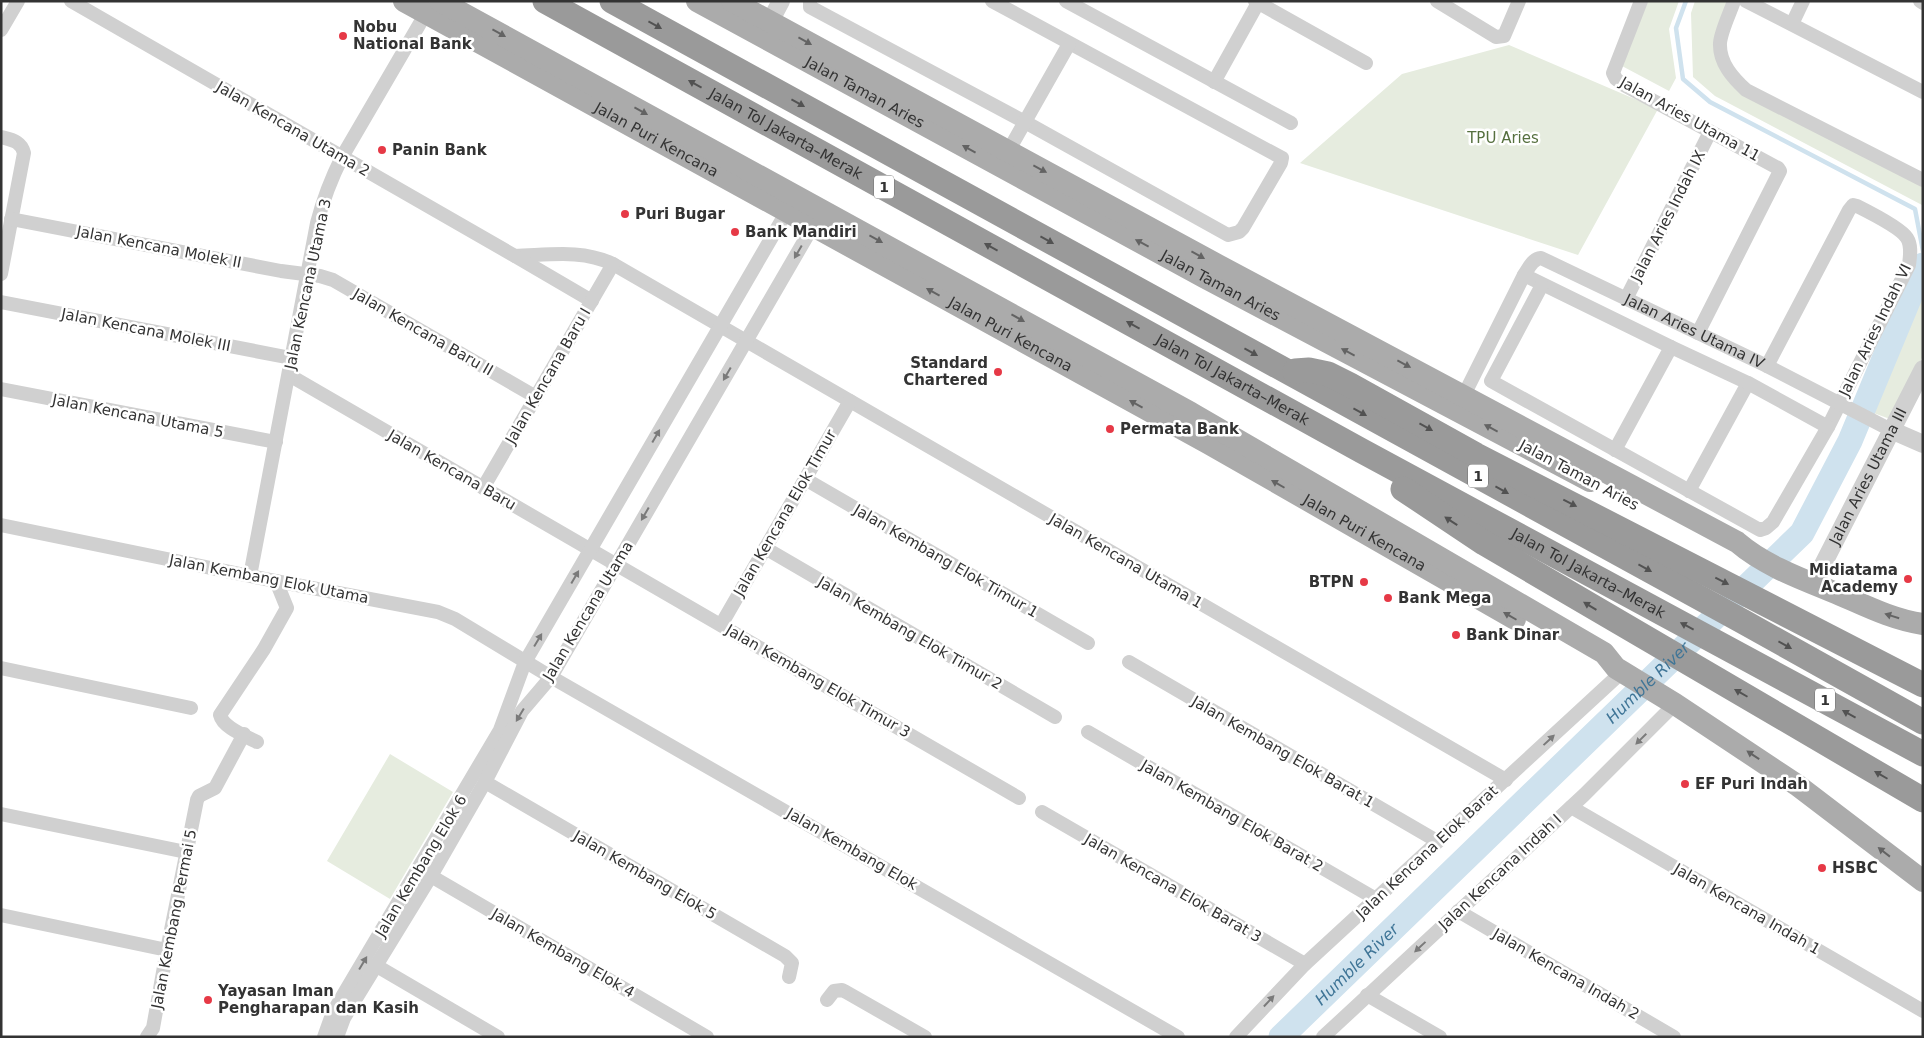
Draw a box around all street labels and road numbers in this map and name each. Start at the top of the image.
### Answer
street label: Jalan Taman Aries [801,52,928,132]
street label: Jalan Aries Utama 11 [1616,72,1763,165]
street label: Jalan Kencana Utama 2 [212,77,373,180]
street label: Jalan Tol Jakarta–Merak [705,84,866,183]
street label: Jalan Puri Kencana [590,98,722,181]
street label: Jalan Aries Indah IX [1627,147,1709,286]
road number: 1 [874,176,894,198]
street label: Jalan Kencana Utama 3 [281,197,335,372]
street label: Jalan Kencana Molek II [74,222,243,272]
street label: Jalan Taman Aries [1157,246,1284,325]
street label: Jalan Aries Indah VI [1835,261,1915,400]
street label: Jalan Kencana Baru II [349,284,496,379]
street label: Jalan Aries Utama IV [1621,290,1768,373]
street label: Jalan Puri Kencana [944,293,1076,376]
street label: Jalan Kencana Molek III [59,305,232,355]
street label: Jalan Kencana Baru I [501,305,594,448]
street label: Jalan Tol Jakarta–Merak [1152,330,1313,429]
street label: Jalan Kencana Utama 5 [50,390,225,441]
street label: Jalan Aries Utama III [1825,405,1911,549]
street label: Jalan Kencana Baru [384,425,519,514]
street label: Jalan Kencana Elok Timur [729,426,841,600]
street label: Jalan Taman Aries [1515,435,1642,514]
road number: 1 [1468,464,1488,488]
street label: Jalan Puri Kencana [1299,490,1429,575]
street label: Jalan Kembang Elok Timur 1 [850,500,1042,621]
street label: Jalan Kencana Utama 1 [1045,509,1206,612]
street label: Jalan Tol Jakarta–Merak [1507,524,1669,622]
street label: Jalan Kencana Utama [539,538,637,685]
street label: Jalan Kembang Elok Utama [167,551,370,607]
street label: Jalan Kembang Elok Timur 2 [814,572,1006,693]
street label: Jalan Kembang Elok Timur 3 [722,620,914,741]
road number: 1 [1815,688,1835,712]
street label: Jalan Kembang Elok Barat 1 [1188,692,1378,812]
street label: Jalan Kembang Elok Barat 2 [1137,756,1327,876]
street label: Jalan Kencana Elok Barat [1352,782,1502,923]
street label: Jalan Kembang Elok 6 [371,792,471,941]
street label: Jalan Kembang Elok [782,804,921,894]
street label: Jalan Kencana Indah I [1434,810,1565,934]
street label: Jalan Kembang Elok 5 [569,826,720,923]
street label: Jalan Kembang Permai 5 [148,828,200,1011]
street label: Jalan Kencana Elok Barat 3 [1080,829,1265,946]
street label: Jalan Kencana Indah 1 [1670,859,1824,958]
street label: Jalan Kembang Elok 4 [487,904,638,1001]
street label: Jalan Kencana Indah 2 [1489,924,1643,1023]

